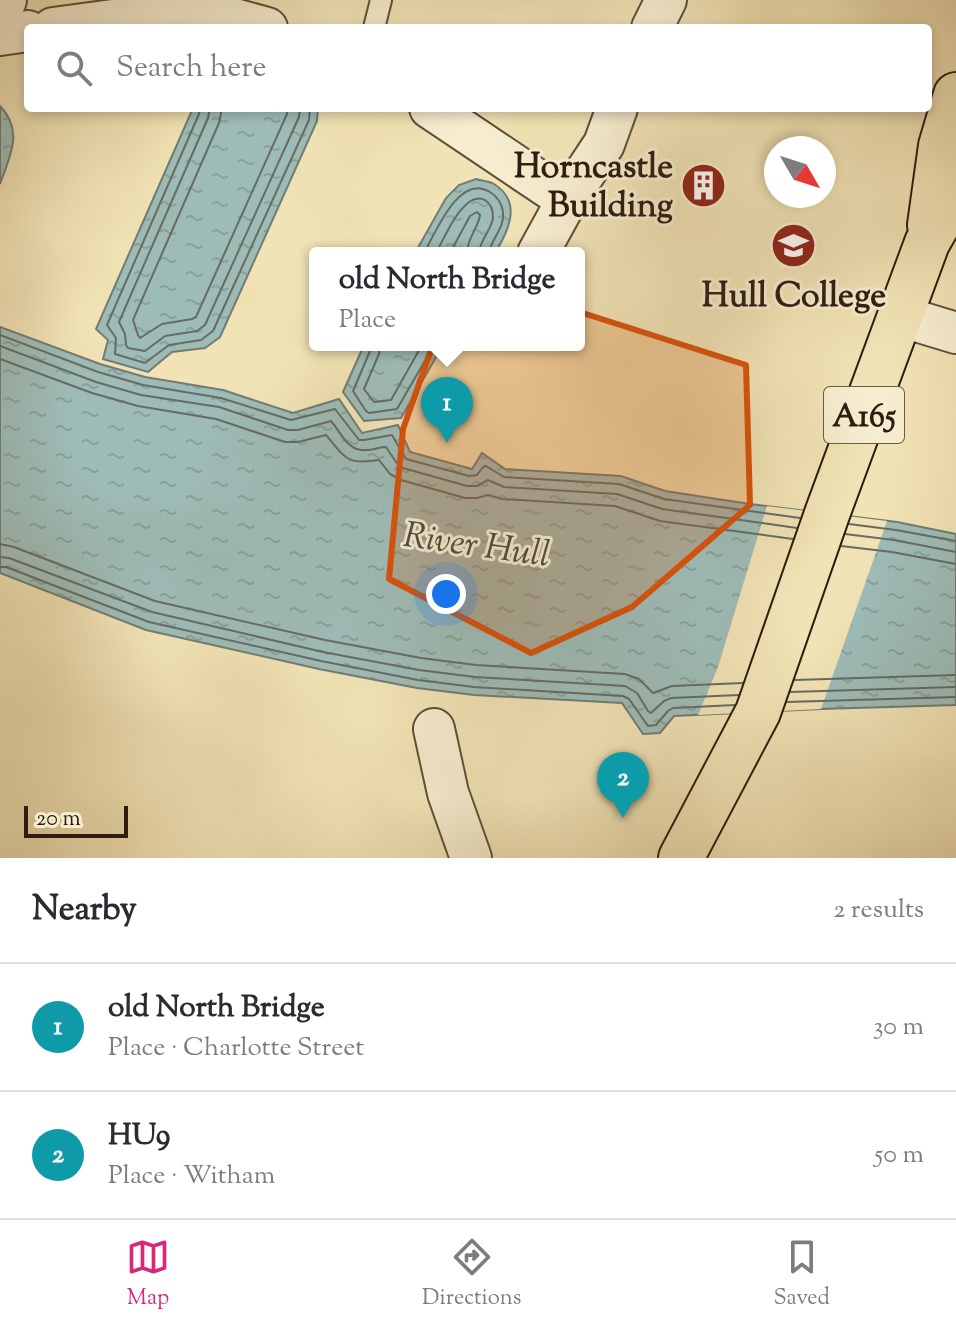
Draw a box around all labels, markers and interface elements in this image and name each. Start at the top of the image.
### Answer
search box [24,24,932,112]
icon: search [52,46,96,90]
text: Search here [116,47,266,90]
north arrow [764,136,836,208]
place label: Horncastle Building [514,144,673,232]
building icon: Horncastle Building [680,161,728,209]
school or university icon: Hull College [770,222,818,270]
popup [309,247,585,351]
text: old North Bridge [339,259,555,302]
place label: Hull College [702,273,886,322]
text: Place [339,302,396,339]
pin: 1 [421,377,473,443]
road number: A165 [824,387,904,443]
water label: River Hull [400,511,553,583]
your location [426,574,466,614]
pin: 2 [597,752,649,818]
scale bar [24,802,128,838]
text: 20 m [36,804,81,836]
text: Nearby [32,886,137,935]
text: 2 results [833,892,924,929]
text: old North Bridge [108,987,325,1030]
text: 1 [54,1009,62,1046]
text: 30 m [873,1009,924,1046]
text: Place · Charlotte Street [108,1030,364,1067]
text: HU9 [108,1115,170,1158]
text: 2 [52,1137,64,1174]
text: 50 m [874,1137,924,1174]
text: Place · Witham [108,1158,275,1195]
tab: Map [126,1235,170,1315]
tab: Directions [422,1235,521,1315]
tab: Saved [773,1235,830,1315]

